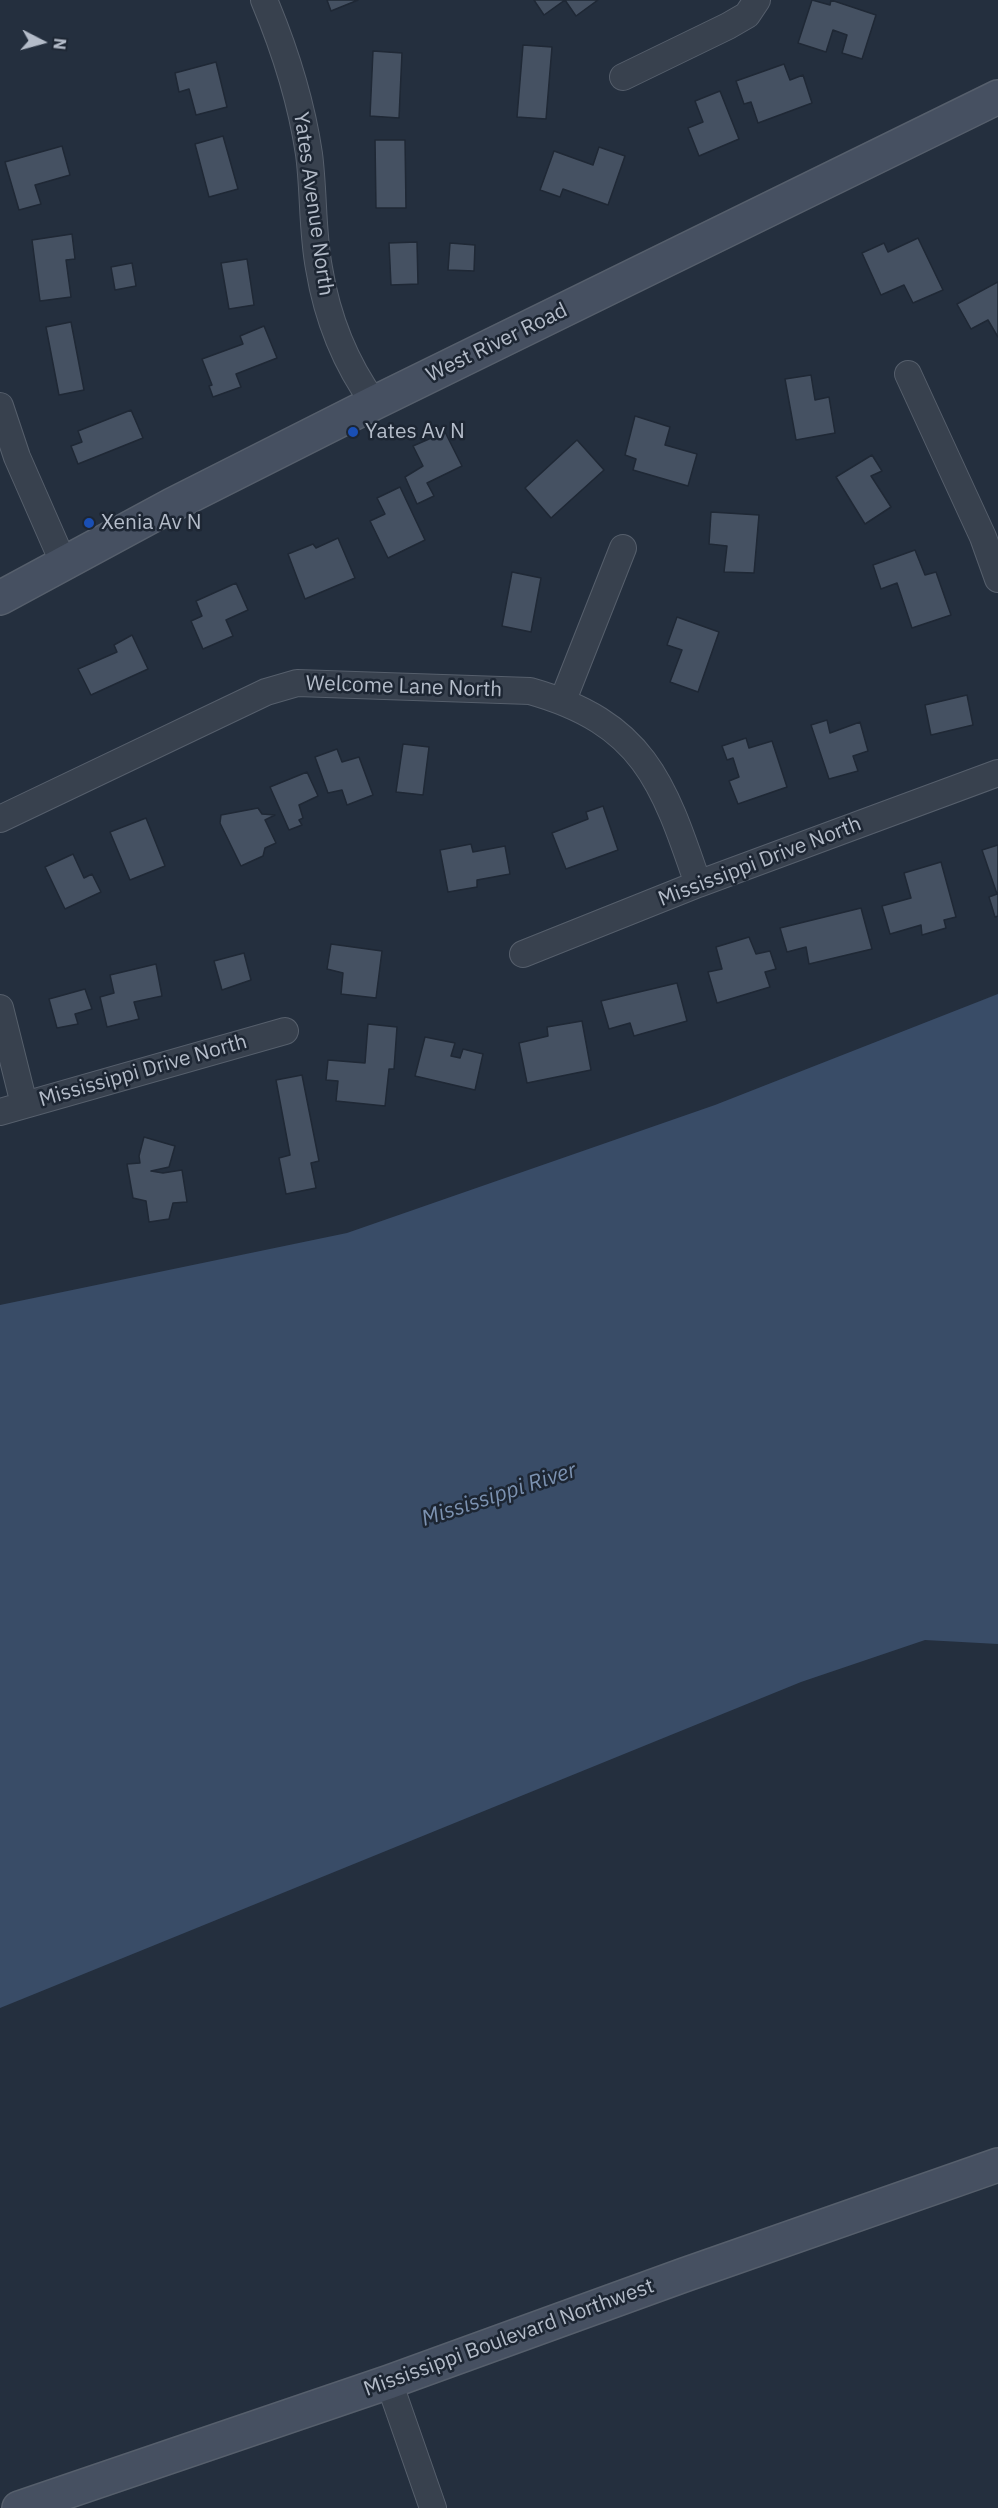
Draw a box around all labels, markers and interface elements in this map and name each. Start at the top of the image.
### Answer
north arrow [12,12,72,72]
text: N [49,37,70,51]
street label: Yates Avenue North [288,110,338,298]
street label: West River Road [422,298,572,388]
place label: Yates Av N [365,419,465,445]
marker: Yates Av N [346,425,360,439]
place label: Xenia Av N [101,510,202,536]
marker: Xenia Av N [82,516,96,530]
street label: Welcome Lane North [305,671,503,703]
street label: Mississippi Drive North [655,812,865,912]
street label: Mississippi Drive North [36,1029,250,1113]
water label: Mississippi River [418,1458,580,1532]
street label: Mississippi Boulevard Northwest [360,2274,658,2402]

